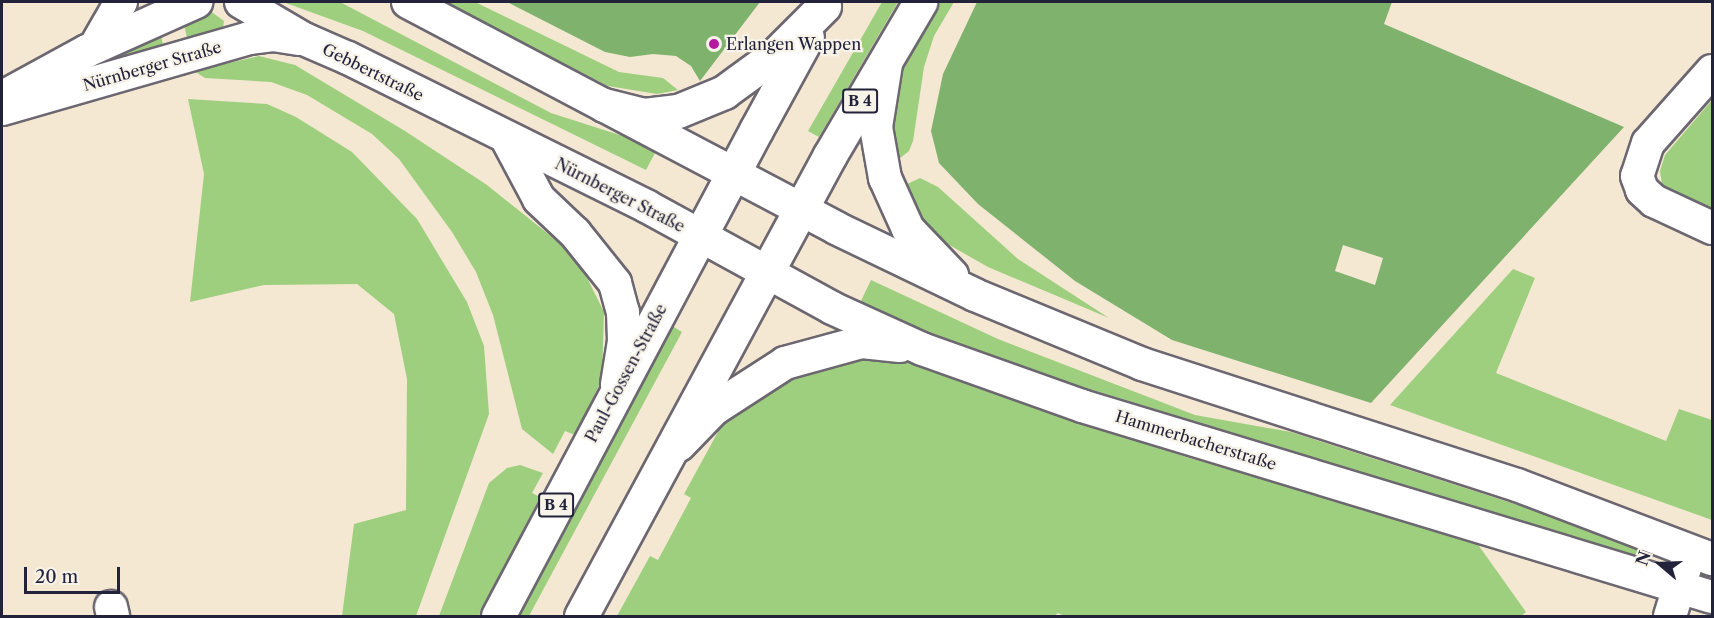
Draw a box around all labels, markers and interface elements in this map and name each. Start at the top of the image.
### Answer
place label: Erlangen Wappen [726,34,862,54]
street label: Nürnberger Straße [81,37,223,95]
marker: Erlangen Wappen [707,37,721,51]
street label: Gebbertstraße [319,39,427,105]
road number: B 4 [842,89,878,113]
street label: Nürnberger Straße [552,154,688,236]
street label: Paul-Gossen-Straße [581,300,671,446]
street label: Hammerbacherstraße [1113,406,1279,474]
road number: B 4 [538,493,574,517]
north arrow [1630,534,1690,594]
text: N [1631,548,1655,568]
scale bar [27,555,123,593]
text: 20 m [35,566,78,588]

